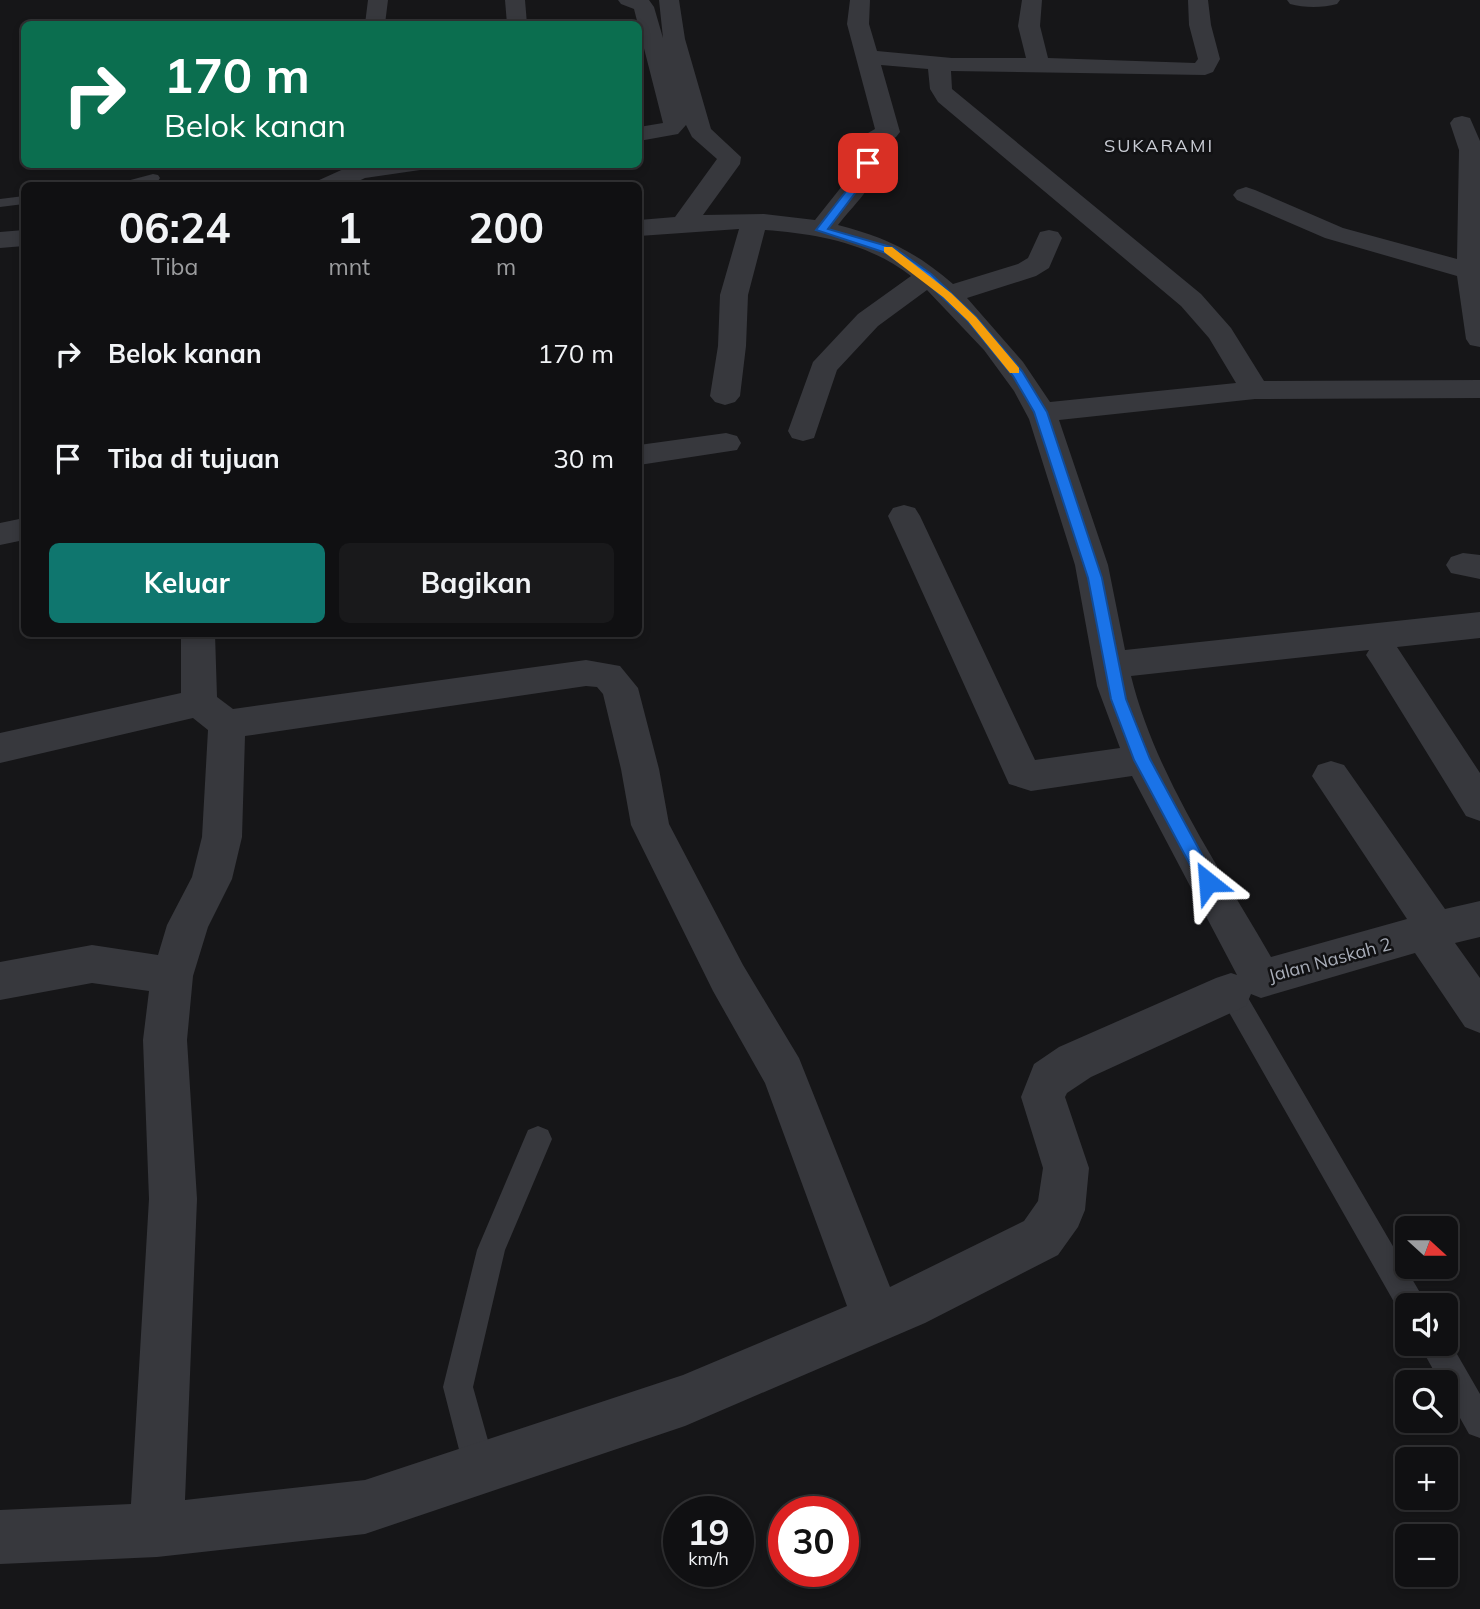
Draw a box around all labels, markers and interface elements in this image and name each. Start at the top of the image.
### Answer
text: 170 m [164,44,310,105]
icon: right [49,49,140,140]
text: Belok kanan [164,105,346,145]
pin [838,133,898,193]
district label: SUKARAMI [1104,134,1214,157]
icon: arrive [849,144,887,182]
text: 06:24 [119,201,230,254]
text: 1 [337,201,362,254]
text: 200 [468,201,544,254]
text: Tiba [151,252,198,281]
text: mnt [328,252,370,281]
text: m [496,252,516,281]
icon: right [49,335,87,373]
text: Belok kanan [108,337,262,370]
text: 170 m [538,337,614,370]
icon: arrive [49,440,87,478]
text: Tiba di tujuan [108,442,280,475]
text: 30 m [553,442,614,475]
button: Keluar [49,543,325,623]
button: Bagikan [339,543,614,623]
position arrow [1171,845,1245,919]
street label: Jalan Naskah 2 [1266,932,1394,987]
north arrow [1395,1216,1458,1279]
map controls [1395,1216,1458,1587]
button: sound [1395,1293,1458,1356]
button: search [1395,1370,1458,1433]
button: + [1395,1447,1458,1510]
speed limit sign: 30 [768,1496,859,1587]
text: 19 [687,1510,730,1554]
button: − [1395,1524,1458,1587]
text: km/h [688,1547,729,1570]

